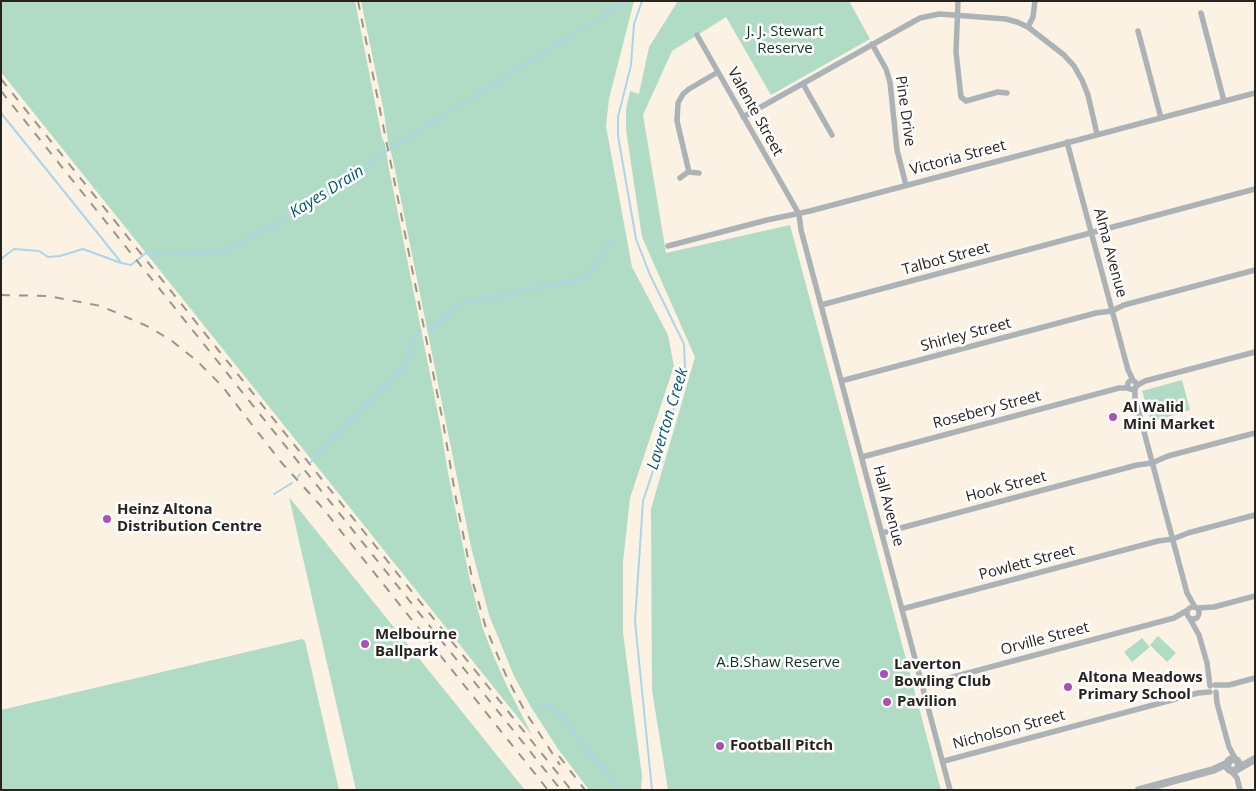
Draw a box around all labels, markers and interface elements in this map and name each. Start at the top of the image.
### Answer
park label: J. J. Stewart Reserve [746,23,824,58]
street label: Valente Street [723,65,787,159]
street label: Pine Drive [891,75,919,147]
street label: Victoria Street [908,137,1008,179]
water label: Kayes Drain [286,162,368,222]
street label: Alma Avenue [1089,206,1131,300]
street label: Talbot Street [900,239,992,279]
street label: Shirley Street [919,314,1013,356]
water label: Laverton Creek [643,366,693,472]
street label: Rosebery Street [931,387,1043,433]
place label: Al Walid Mini Market [1123,399,1215,434]
marker: Al Walid Mini Market [1107,411,1119,423]
street label: Hall Avenue [869,464,907,548]
street label: Hook Street [964,468,1048,506]
place label: Heinz Altona Distribution Centre [117,501,262,536]
marker: Heinz Altona Distribution Centre [101,513,113,525]
street label: Powlett Street [977,542,1077,584]
street label: Orville Street [999,619,1091,659]
place label: Melbourne Ballpark [375,626,457,661]
marker: Melbourne Ballpark [359,638,371,650]
park label: A.B.Shaw Reserve [716,654,840,672]
place label: Laverton Bowling Club [894,656,991,691]
marker: Laverton Bowling Club [878,668,890,680]
place label: Altona Meadows Primary School [1078,669,1203,704]
marker: Altona Meadows Primary School [1062,681,1074,693]
place label: Pavilion [897,693,957,711]
marker: Pavilion [881,696,893,708]
street label: Nicholson Street [951,706,1067,754]
place label: Football Pitch [730,737,833,755]
marker: Football Pitch [714,740,726,752]

